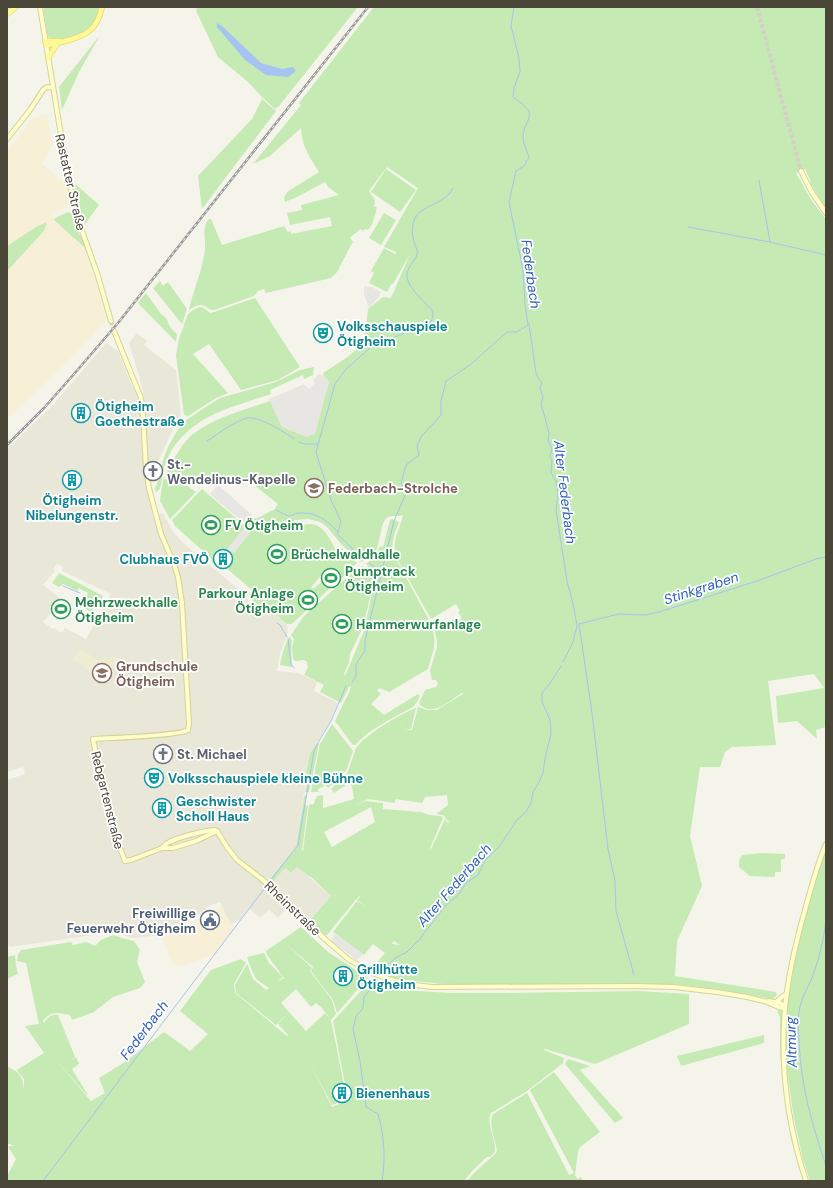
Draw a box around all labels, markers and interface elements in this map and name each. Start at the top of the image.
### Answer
street label: Rastatter Straße [51,132,90,232]
water label: Federbach [517,238,545,310]
place label: Volksschauspiele Ötigheim [337,318,448,350]
theatre icon: Volksschauspiele Ötigheim [312,322,334,344]
place label: Ötigheim Goethestraße [95,398,185,430]
building icon: Ötigheim Goethestraße [70,402,92,424]
water label: Alter Federbach [550,438,580,545]
place label: St.- Wendelinus-Kapelle [167,456,296,488]
church icon: St.- Wendelinus-Kapelle [142,460,164,482]
building icon: Ötigheim Nibelungenstr. [61,469,83,491]
school or university icon: Federbach-Strolche [303,477,325,499]
place label: Federbach-Strolche [328,480,458,497]
place label: Ötigheim Nibelungenstr. [26,492,118,524]
sports icon: FV Ötigheim [200,514,222,536]
place label: FV Ötigheim [225,517,303,534]
sports icon: Brüchelwaldhalle [266,543,288,565]
place label: Brüchelwaldhalle [291,546,400,563]
building icon: Clubhaus FVÖ [212,548,234,570]
place label: Clubhaus FVÖ [119,551,209,568]
place label: Pumptrack Ötigheim [345,563,416,595]
sports icon: Pumptrack Ötigheim [320,567,342,589]
water label: Stinkgraben [661,567,741,609]
place label: Parkour Anlage Ötigheim [199,585,294,617]
sports icon: Parkour Anlage Ötigheim [297,589,319,611]
place label: Mehrzweckhalle Ötigheim [75,594,178,626]
sports icon: Mehrzweckhalle Ötigheim [50,598,72,620]
sports icon: Hammerwurfanlage [331,613,353,635]
place label: Hammerwurfanlage [356,616,481,633]
place label: Grundschule Ötigheim [116,658,198,690]
school or university icon: Grundschule Ötigheim [91,662,113,684]
church icon: St. Michael [152,743,174,765]
place label: St. Michael [177,746,247,763]
street label: Rebgartenstraße [87,749,128,851]
theatre icon: Volksschauspiele kleine Bühne [143,767,165,789]
place label: Volksschauspiele kleine Bühne [168,770,363,787]
place label: Geschwister Scholl Haus [176,793,257,825]
building icon: Geschwister Scholl Haus [151,797,173,819]
water label: Alter Federbach [412,840,495,931]
street label: Rheinstraße [261,877,325,940]
place label: Freiwillige Feuerwehr Ötigheim [67,905,196,937]
public building icon: Freiwillige Feuerwehr Ötigheim [199,909,221,931]
place label: Grillhütte Ötigheim [357,961,418,993]
building icon: Grillhütte Ötigheim [332,965,354,987]
water label: Federbach [116,997,172,1063]
water label: Altmurg [781,1016,801,1069]
building icon: Bienenhaus [331,1082,353,1104]
place label: Bienenhaus [356,1085,430,1102]

